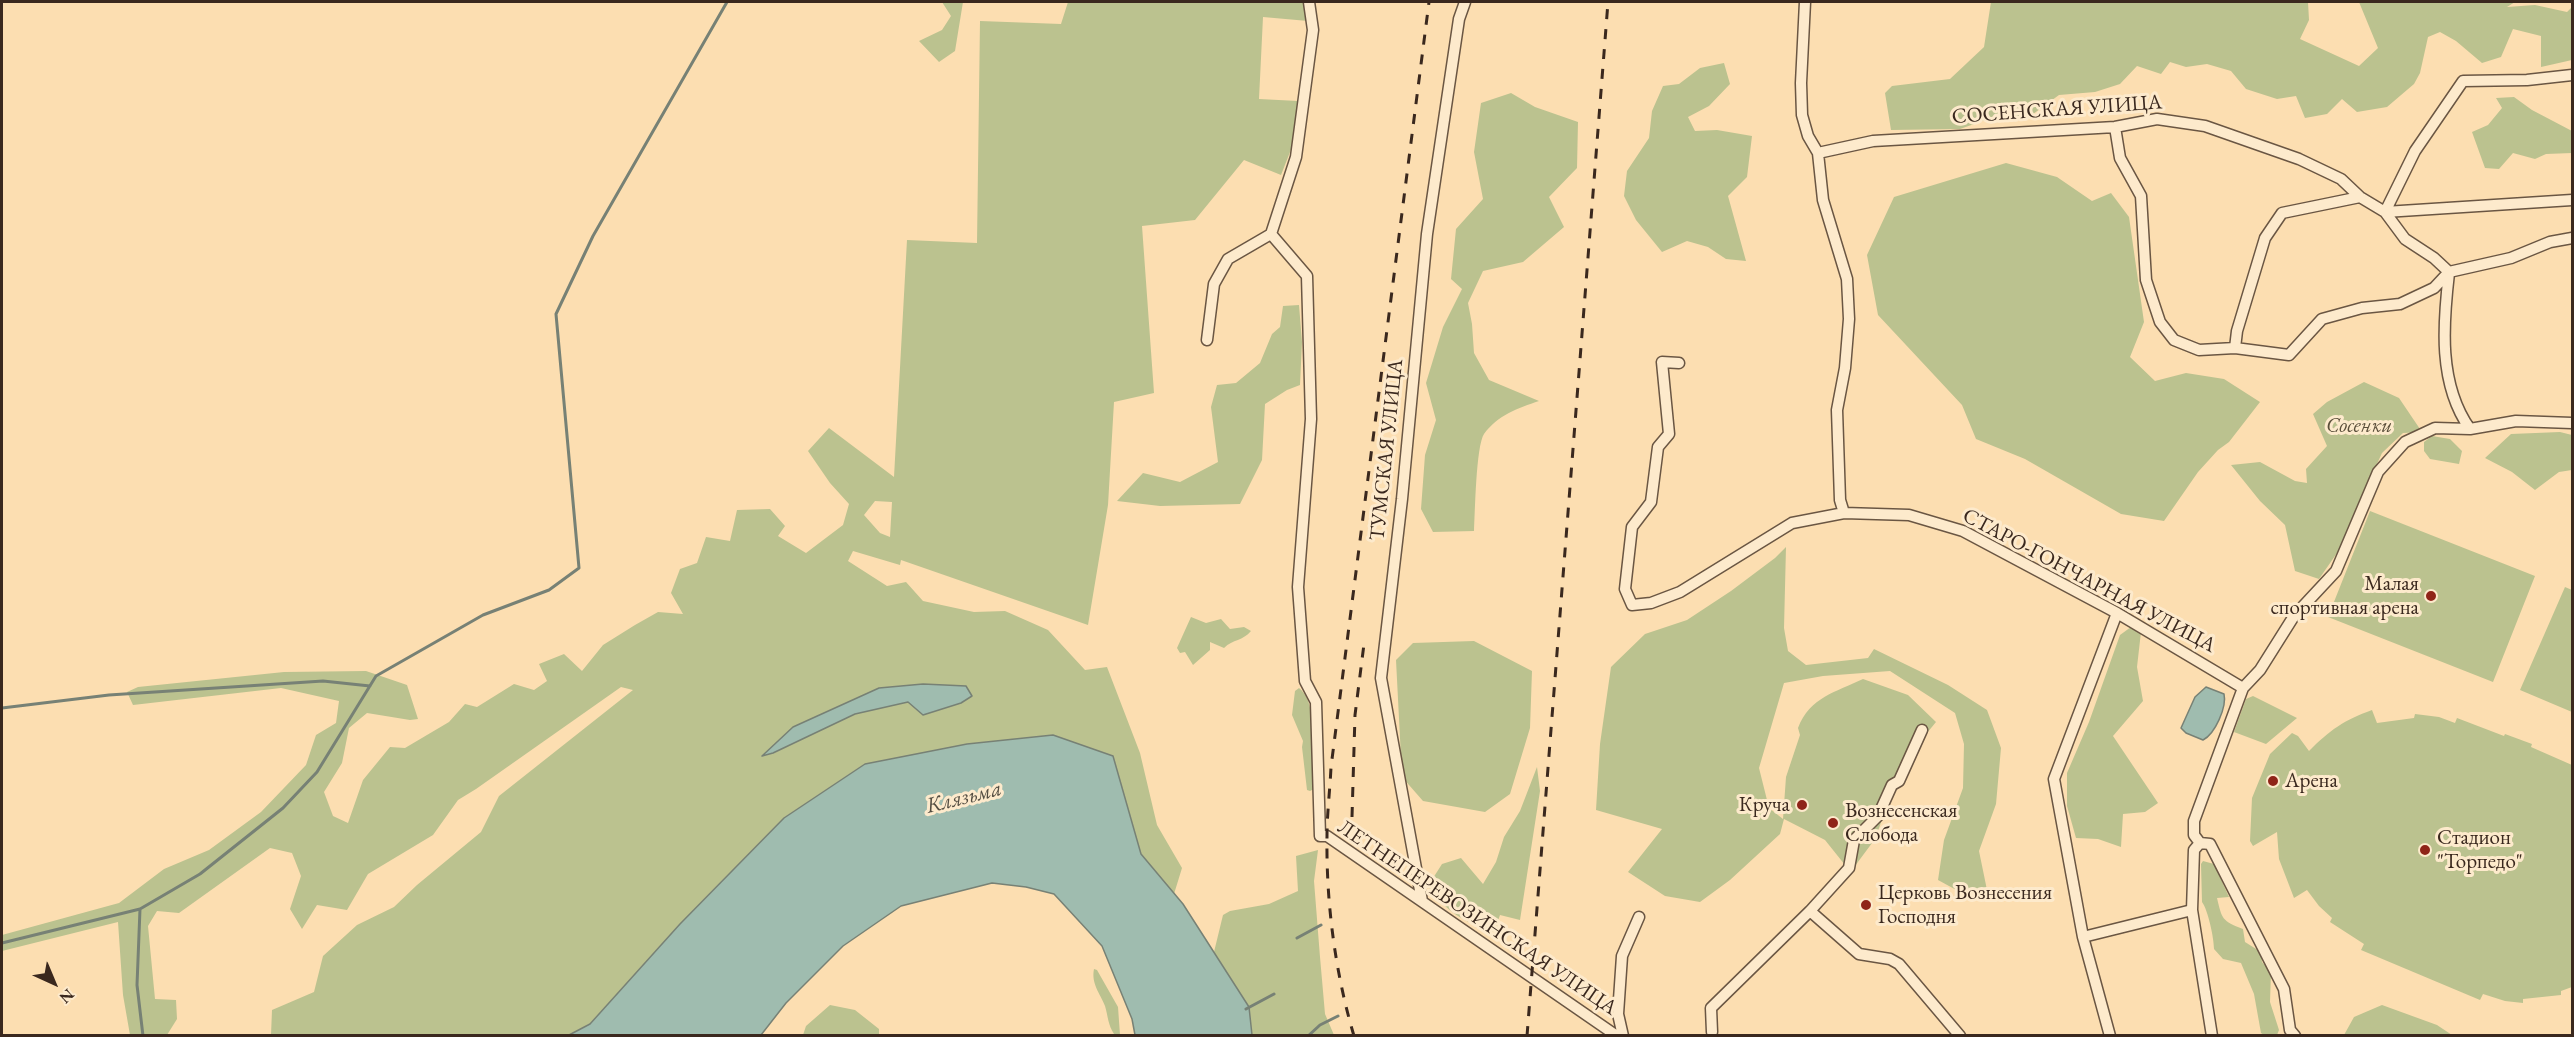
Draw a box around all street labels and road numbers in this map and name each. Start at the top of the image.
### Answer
street label: СОСЕНСКАЯ УЛИЦА [1951,90,2163,130]
street label: ТУМСКАЯ УЛИЦА [1365,358,1409,542]
street label: СТАРО-ГОНЧАРНАЯ УЛИЦА [1958,503,2220,659]
street label: ЛЕТНЕПЕРЕВОЗИНСКАЯ УЛИЦА [1333,815,1621,1021]

